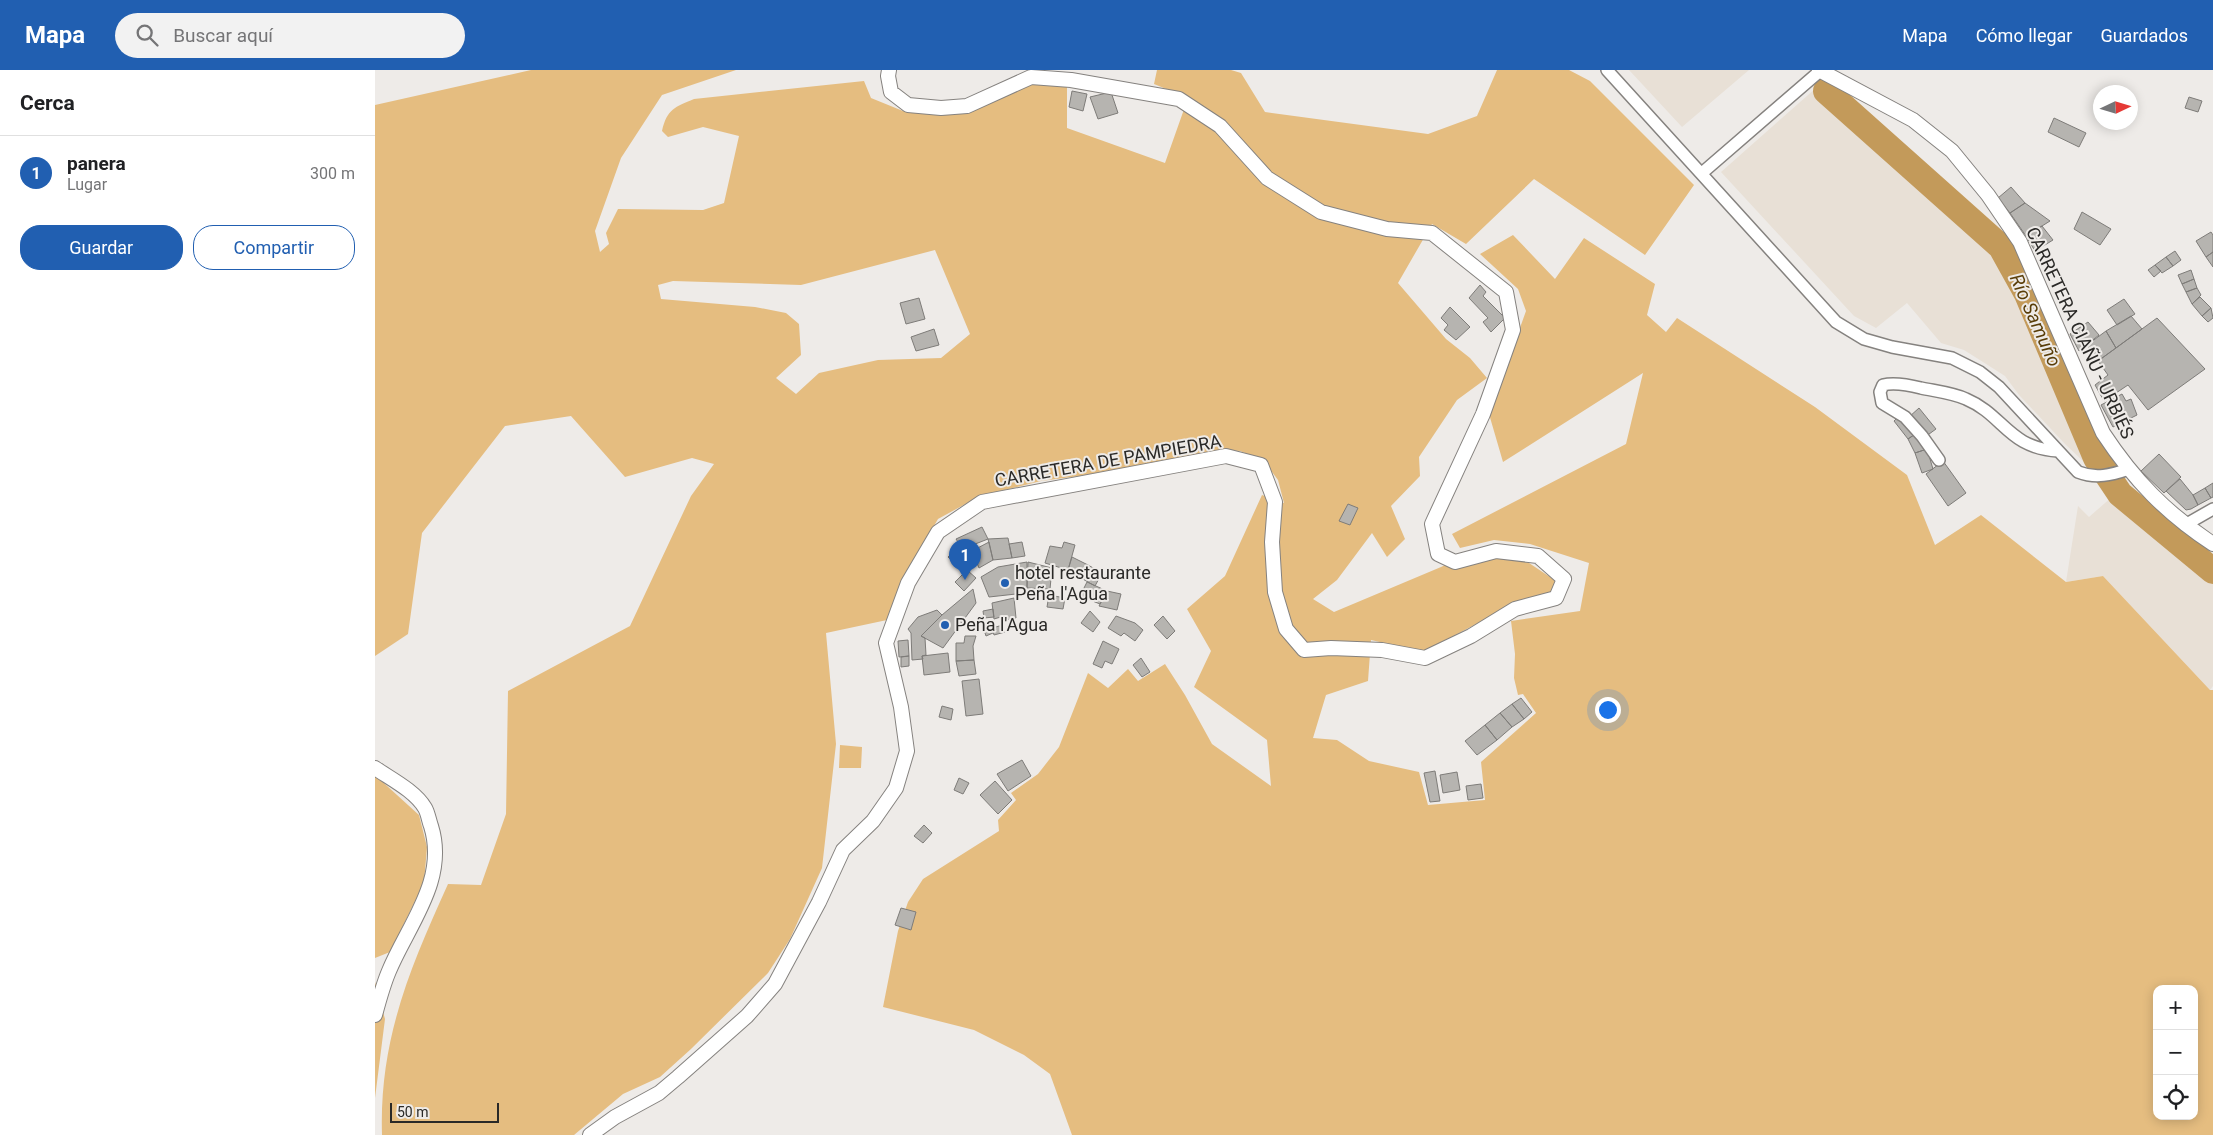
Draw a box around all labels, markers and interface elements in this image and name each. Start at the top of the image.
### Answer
search box [115,13,465,58]
text: Mapa [25,21,85,49]
icon: search [133,21,161,49]
text: Buscar aquí [173,24,273,47]
text: Mapa [1902,25,1948,46]
text: Cómo llegar [1976,25,2072,46]
text: Guardados [2100,25,2188,46]
north arrow [2093,85,2138,130]
text: Cerca [20,91,75,115]
text: panera [67,152,126,175]
text: 1 [31,164,41,183]
text: 300 m [310,164,355,183]
text: Lugar [67,175,107,194]
street label: CARRETERA CIAÑU - URBIÉS [2022,224,2139,442]
button: Guardar [20,225,183,270]
button: Compartir [193,225,355,270]
water label: Río Samuño [2005,270,2066,370]
street label: CARRETERA DE PAMPIEDRA [993,430,1223,491]
pin: 1 [949,539,981,580]
place label: hotel restaurante Peña l'Agua [1015,562,1151,604]
marker: hotel restaurante Peña l'Agua [999,577,1011,589]
place label: Peña l'Agua [955,614,1048,635]
marker: Peña l'Agua [939,619,951,631]
your location [1595,697,1621,723]
map controls [2153,985,2198,1120]
button: + [2153,985,2198,1030]
button: − [2153,1030,2198,1075]
button: locate [2153,1075,2198,1120]
scale bar [390,1100,499,1123]
text: 50 m [397,1104,429,1120]

